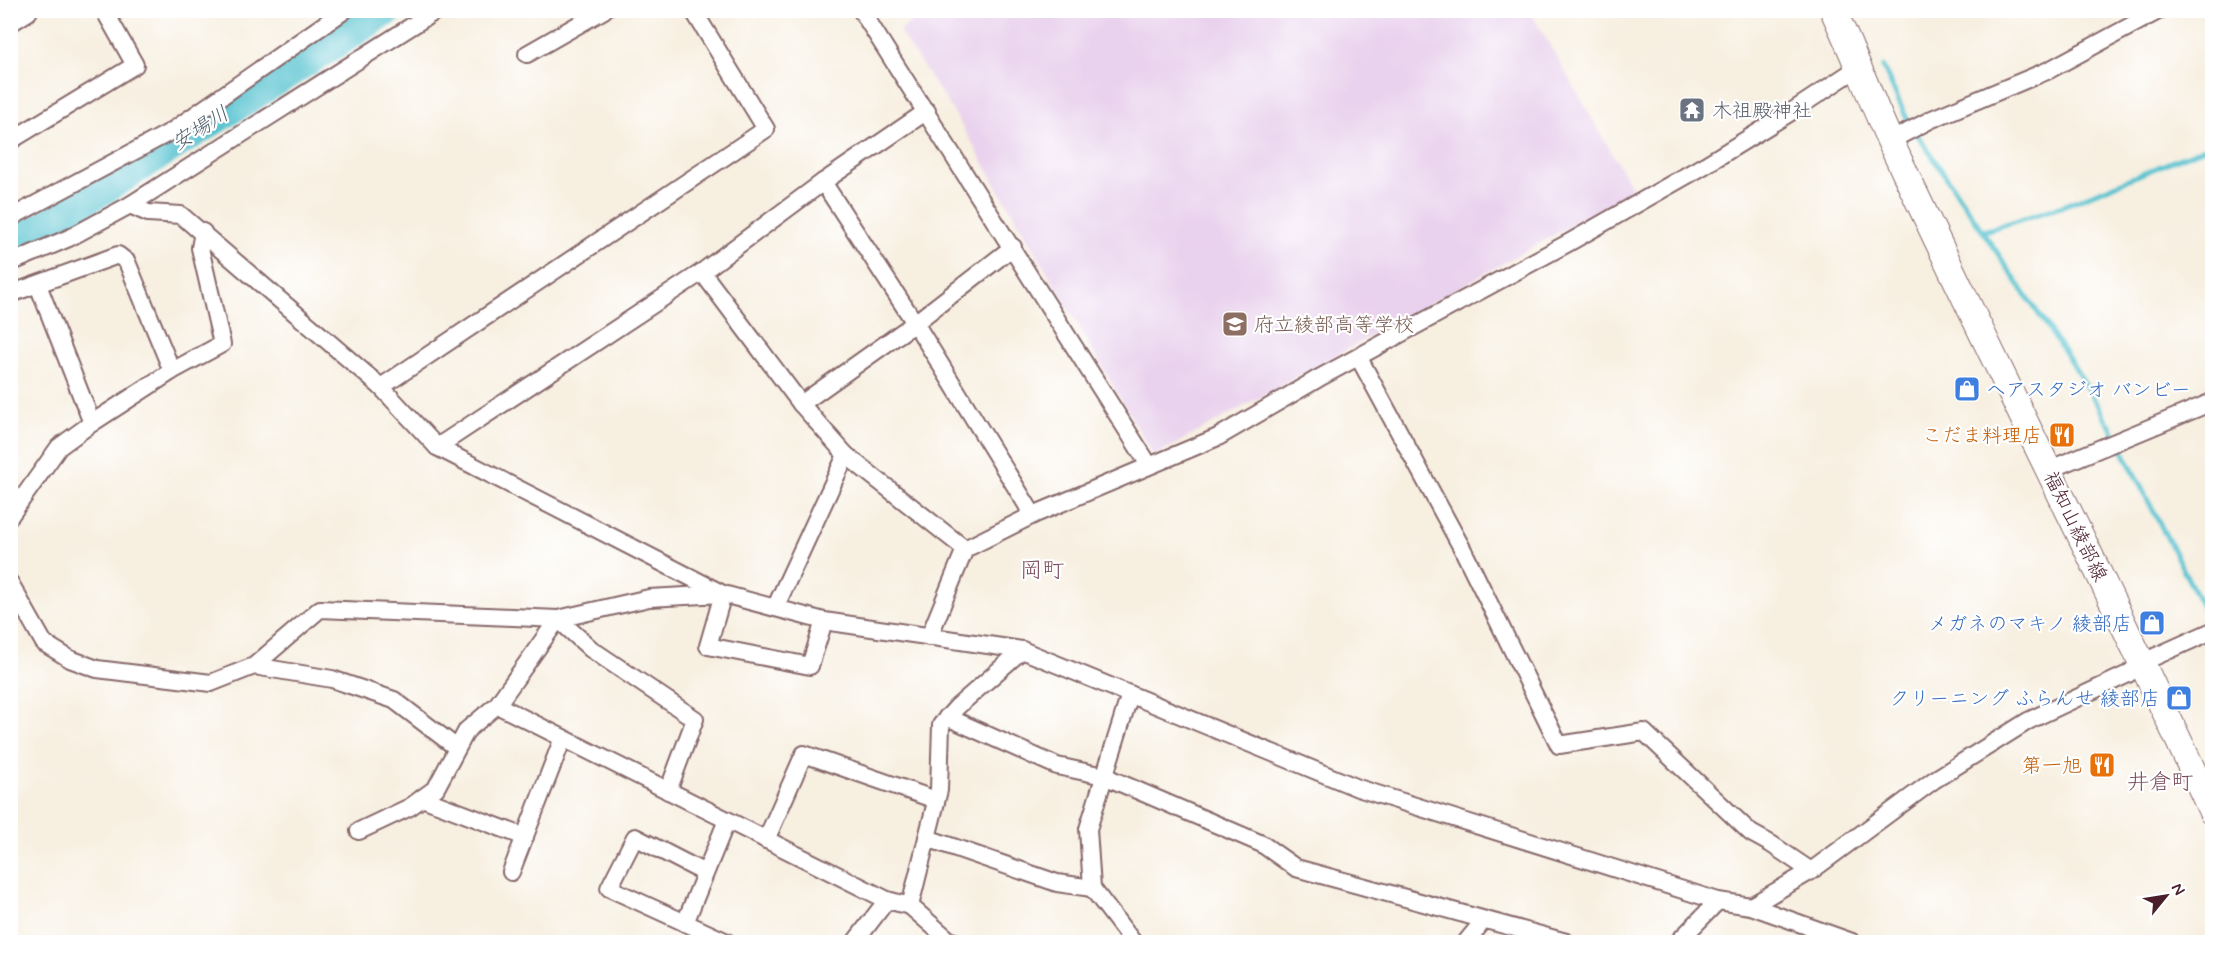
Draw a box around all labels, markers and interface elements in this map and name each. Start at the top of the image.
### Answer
temple icon: 木祖殿神社 [1677,95,1707,125]
place label: 木祖殿神社 [1712,98,1812,125]
water label: 安場川 [166,100,235,157]
school or university icon: 府立綾部高等学校 [1220,309,1250,339]
place label: 府立綾部高等学校 [1254,312,1414,339]
shop icon: ヘアスタジオ バンビー [1952,374,1982,404]
place label: ヘアスタジオ バンビー [1986,377,2191,404]
restaurant icon: こだま料理店 [2047,420,2077,450]
place label: こだま料理店 [1922,423,2042,450]
street label: 福知山綾部線 [2036,467,2113,587]
district label: 岡町 [1020,557,1064,585]
shop icon: メガネのマキノ 綾部店 [2137,608,2167,638]
place label: メガネのマキノ 綾部店 [1927,611,2132,638]
shop icon: クリーニング ふらんせ 綾部店 [2164,683,2194,713]
place label: クリーニング ふらんせ 綾部店 [1889,686,2160,713]
restaurant icon: 第一旭 [2087,750,2117,780]
place label: 第一旭 [2022,753,2082,780]
district label: 井倉町 [2127,769,2193,797]
north arrow [2136,866,2196,926]
text: N [2166,879,2189,899]

